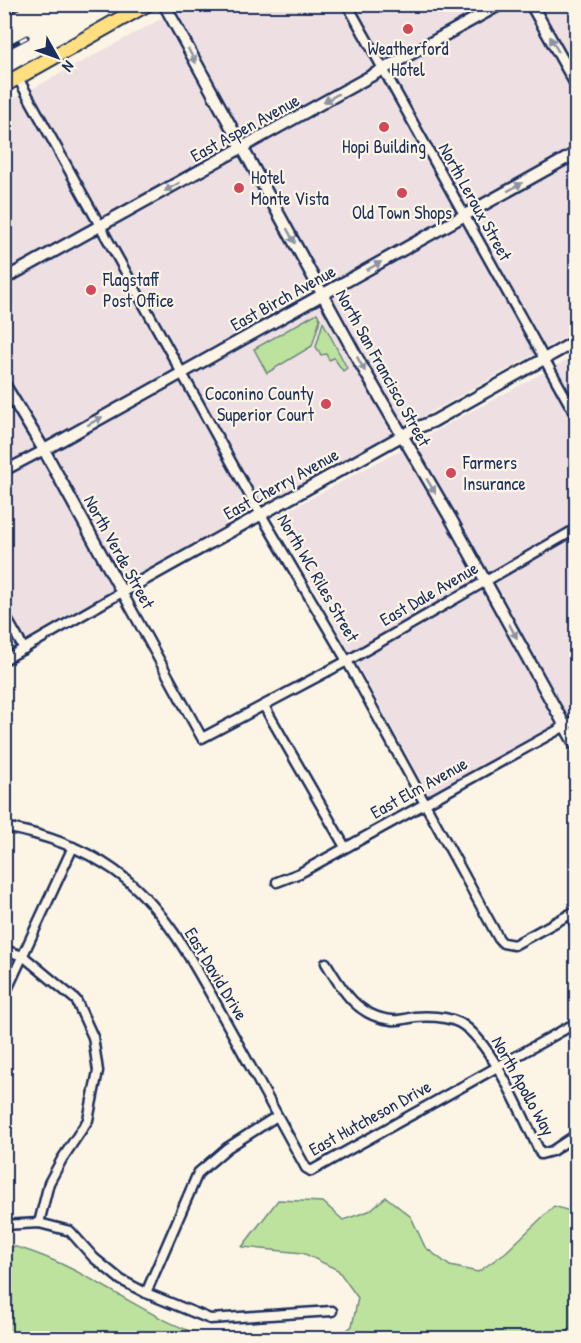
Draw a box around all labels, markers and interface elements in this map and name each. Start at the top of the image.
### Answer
marker: Weatherford Hotel [401,22,415,36]
north arrow [27,27,87,87]
one-way arrow [549,35,559,52]
place label: Weatherford Hotel [368,36,448,82]
one-way arrow [187,48,197,65]
text: N [57,56,80,77]
street label: East Aspen Avenue [186,87,304,168]
one-way arrow [323,93,340,103]
marker: Hopi Building [377,120,391,134]
place label: Hopi Building [342,134,426,159]
street label: North Leroux Street [433,138,519,266]
place label: Hotel Monte Vista [251,165,329,211]
marker: Hotel Monte Vista [232,181,246,195]
one-way arrow [163,182,180,192]
one-way arrow [507,182,523,193]
marker: Old Town Shops [395,186,409,200]
place label: Old Town Shops [352,200,452,225]
one-way arrow [286,228,296,245]
street label: East Birch Avenue [226,258,340,337]
one-way arrow [366,261,383,271]
place label: Flagstaff Post Office [102,267,174,313]
marker: Flagstaff Post Office [84,283,98,297]
street label: North San Francisco Street [330,285,438,452]
one-way arrow [356,356,366,373]
place label: Coconino County Superior Court [205,381,315,427]
marker: Coconino County Superior Court [319,397,333,411]
one-way arrow [87,416,104,426]
street label: East Cherry Avenue [219,442,343,526]
place label: Farmers Insurance [462,450,526,496]
marker: Farmers Insurance [444,466,458,480]
one-way arrow [426,478,437,494]
street label: North Verde Street [78,491,161,614]
street label: North WC Riles Street [272,509,366,647]
street label: East Dale Avenue [375,555,482,632]
one-way arrow [508,623,518,640]
street label: East Elm Avenue [366,751,472,824]
street label: East David Drive [179,923,254,1025]
street label: North Apollo Way [486,1031,561,1140]
street label: East Hutcheson Drive [304,1074,435,1161]

